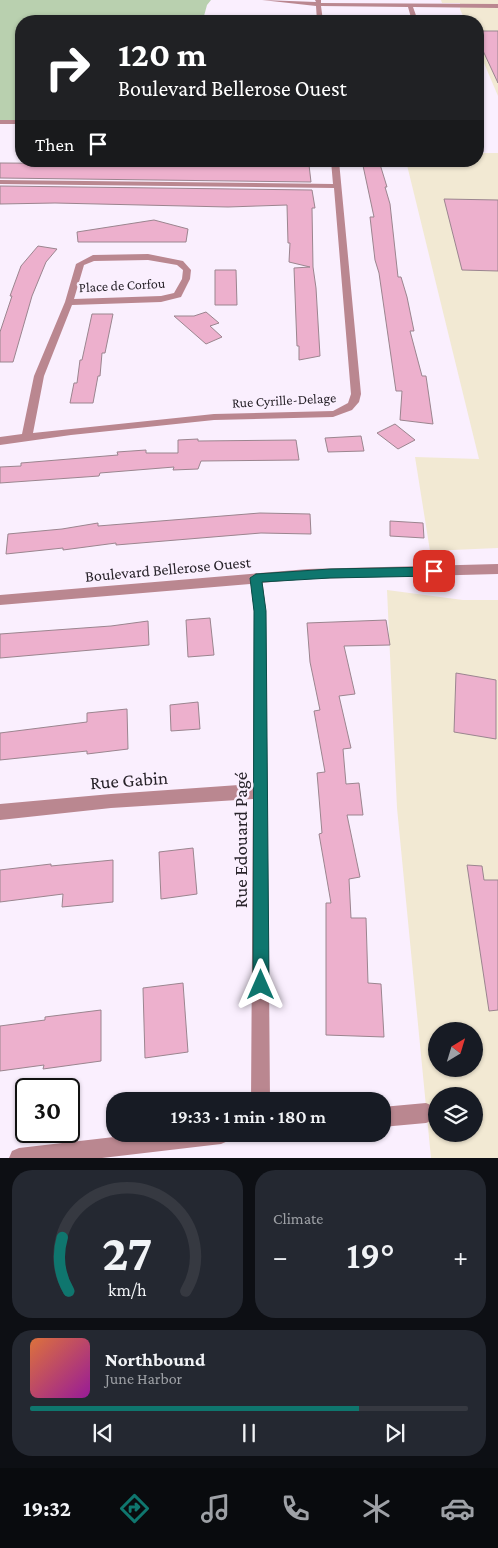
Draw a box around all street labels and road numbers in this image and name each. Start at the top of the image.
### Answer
street label: Place de Corfou [78,275,166,295]
street label: Rue Cyrille-Delage [231,389,337,411]
street label: Boulevard Bellerose Ouest [84,553,252,585]
street label: Rue Gabin [89,767,169,793]
street label: Rue Edouard Pagé [230,772,251,908]

